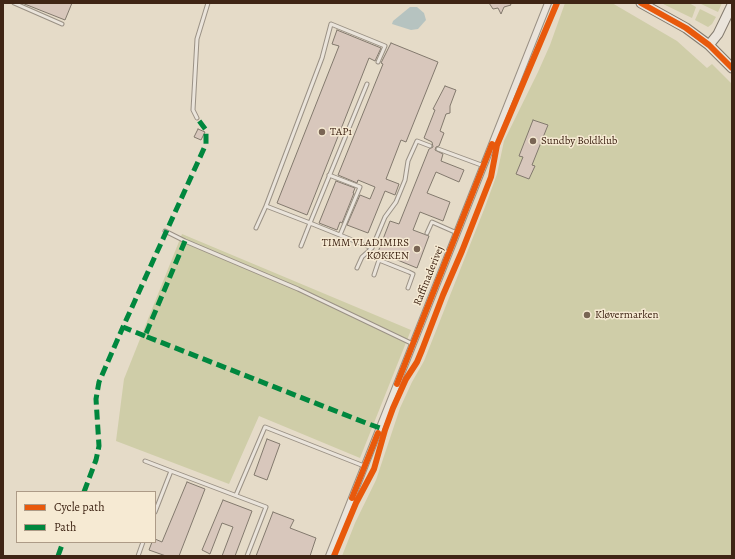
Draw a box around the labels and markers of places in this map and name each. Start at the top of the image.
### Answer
place label: TAP1 [330,125,352,139]
marker: TAP1 [317,127,327,137]
place label: Sundby Boldklub [541,134,617,148]
marker: Sundby Boldklub [528,136,538,146]
place label: TIMM VLADIMIRS KØKKEN [322,236,409,262]
marker: TIMM VLADIMIRS KØKKEN [412,244,422,254]
place label: Kløvermarken [595,308,658,322]
marker: Kløvermarken [582,310,592,320]

